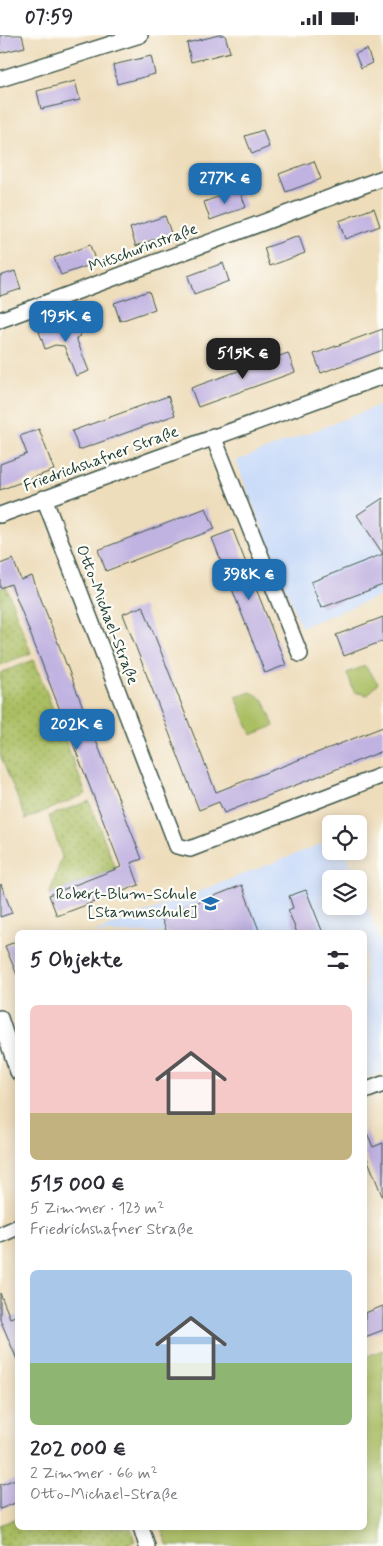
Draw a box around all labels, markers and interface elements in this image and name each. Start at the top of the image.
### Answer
text: 07:59 [25,5,73,30]
pin: 277K € [184,163,266,205]
text: 277K € [200,168,250,189]
street label: Mitschurinstraße [86,219,200,277]
pin: 195K € [25,301,107,343]
text: 195K € [40,306,92,327]
pin: 515K € [202,337,284,380]
text: 515K € [217,343,269,364]
street label: Friedrichshafner Straße [21,421,182,497]
street label: Otto-Michael-Straße [71,542,143,688]
pin: 398K € [208,559,290,601]
text: 398K € [223,564,275,585]
pin: 202K € [36,709,118,751]
text: 202K € [51,714,103,735]
map controls [322,815,367,915]
button: locate [322,815,367,860]
button: layers [322,870,367,915]
place label: Robert-Blum-Schule [Stammschule] [56,884,197,923]
school or university icon: Robert-Blum-Schule [Stammschule] [201,893,221,913]
text: 5 Objekte [30,946,123,974]
icon: filters [324,946,352,974]
icon: home [146,1038,236,1128]
text: 515 000 € [30,1170,125,1198]
text: 5 Zimmer · 123 m² [30,1198,164,1219]
text: Friedrichshafner Straße [30,1219,194,1240]
icon: home [146,1303,236,1393]
text: 202 000 € [30,1435,126,1463]
text: 2 Zimmer · 66 m² [30,1463,158,1484]
text: Otto-Michael-Straße [30,1484,178,1505]

